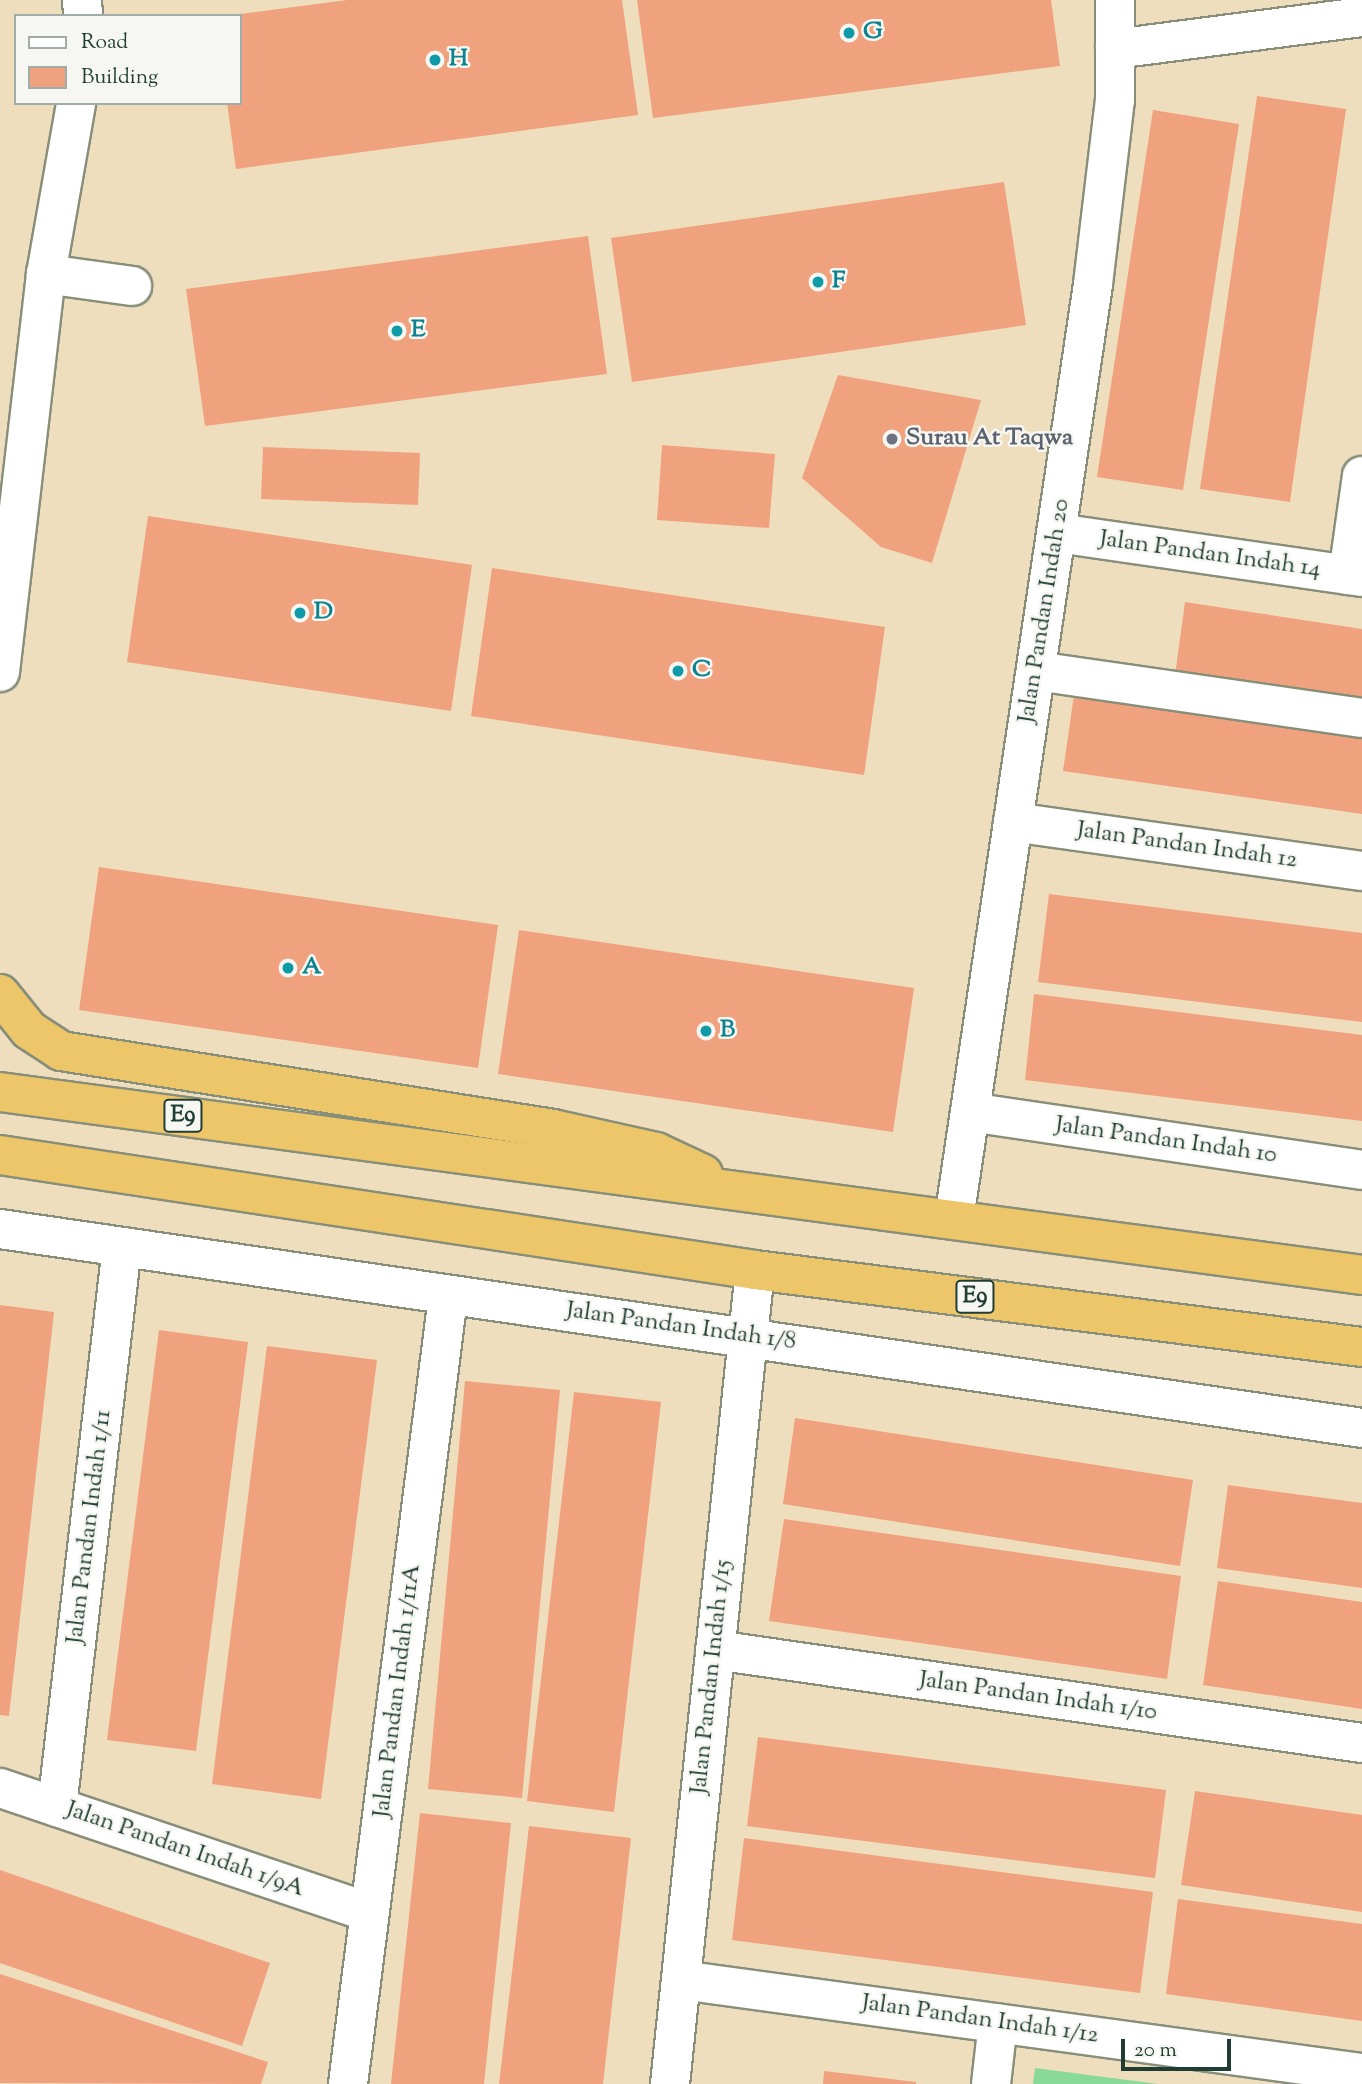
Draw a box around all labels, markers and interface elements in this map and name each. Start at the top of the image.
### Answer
legend [14,14,242,105]
place label: G [863,19,883,47]
marker: G [841,25,857,41]
text: Road [81,28,128,58]
place label: H [449,46,468,74]
marker: H [427,52,443,68]
text: Building [81,63,158,93]
place label: F [832,268,845,296]
marker: F [810,274,826,290]
place label: E [411,317,425,345]
marker: E [389,323,405,339]
place label: Surau At Taqwa [906,425,1073,453]
marker: Surau At Taqwa [884,431,900,447]
street label: Jalan Pandan Indah 20 [1013,497,1077,725]
street label: Jalan Pandan Indah 14 [1098,525,1322,585]
place label: D [314,599,333,627]
marker: D [292,605,308,621]
place label: C [692,657,711,685]
marker: C [670,663,686,679]
street label: Jalan Pandan Indah 12 [1075,816,1299,876]
place label: A [302,954,321,982]
marker: A [280,960,296,976]
place label: B [720,1017,735,1045]
marker: B [698,1023,714,1039]
road number: E9 [162,1096,204,1135]
street label: Jalan Pandan Indah 10 [1053,1111,1279,1171]
road number: E9 [954,1278,996,1316]
street label: Jalan Pandan Indah 1/8 [564,1297,798,1357]
street label: Jalan Pandan Indah 1/11 [61,1408,119,1646]
street label: Jalan Pandan Indah 1/15 [685,1558,739,1796]
street label: Jalan Pandan Indah 1/11A [368,1563,428,1819]
street label: Jalan Pandan Indah 1/10 [917,1666,1159,1728]
street label: Jalan Pandan Indah 1/9A [62,1796,308,1904]
street label: Jalan Pandan Indah 1/12 [860,1989,1100,2051]
scale bar [1124,2024,1234,2068]
text: 20 m [1134,2036,1177,2066]

